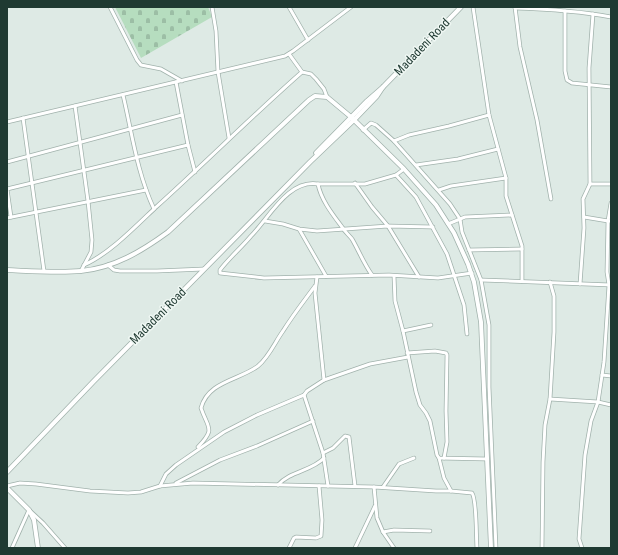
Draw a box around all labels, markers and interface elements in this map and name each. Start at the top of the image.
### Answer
street label: Madadeni Road [391,16,453,78]
street label: Madadeni Road [127,285,189,347]

